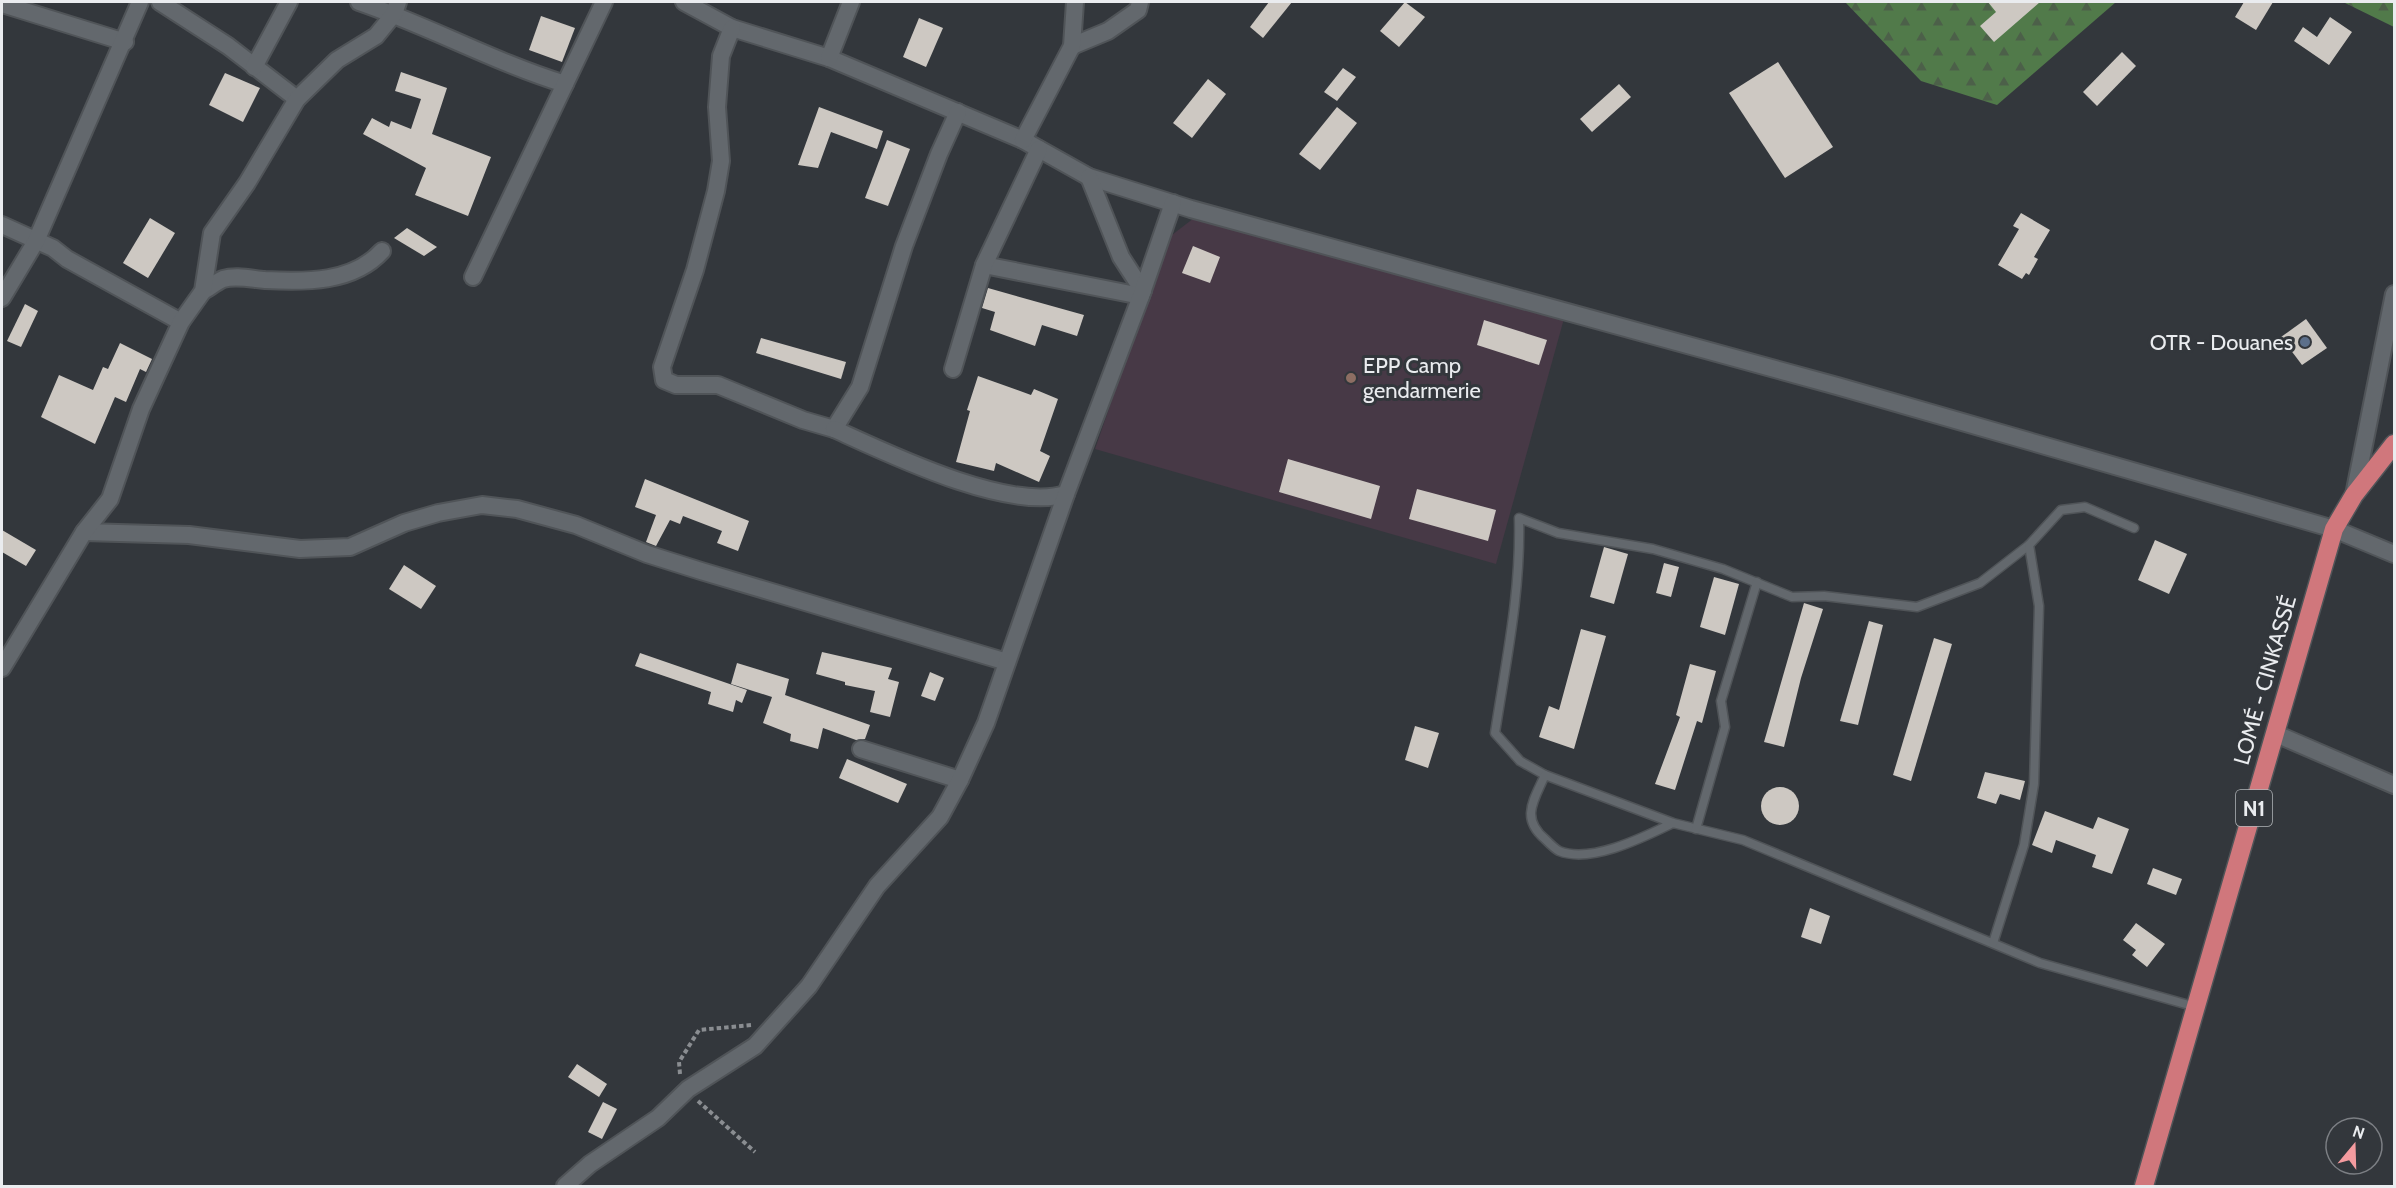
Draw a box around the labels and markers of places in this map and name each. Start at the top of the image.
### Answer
place label: OTR - Douanes [2150,329,2293,356]
marker: OTR - Douanes [2298,335,2312,349]
place label: EPP Camp gendarmerie [1363,352,1481,404]
marker: EPP Camp gendarmerie [1344,371,1358,385]

